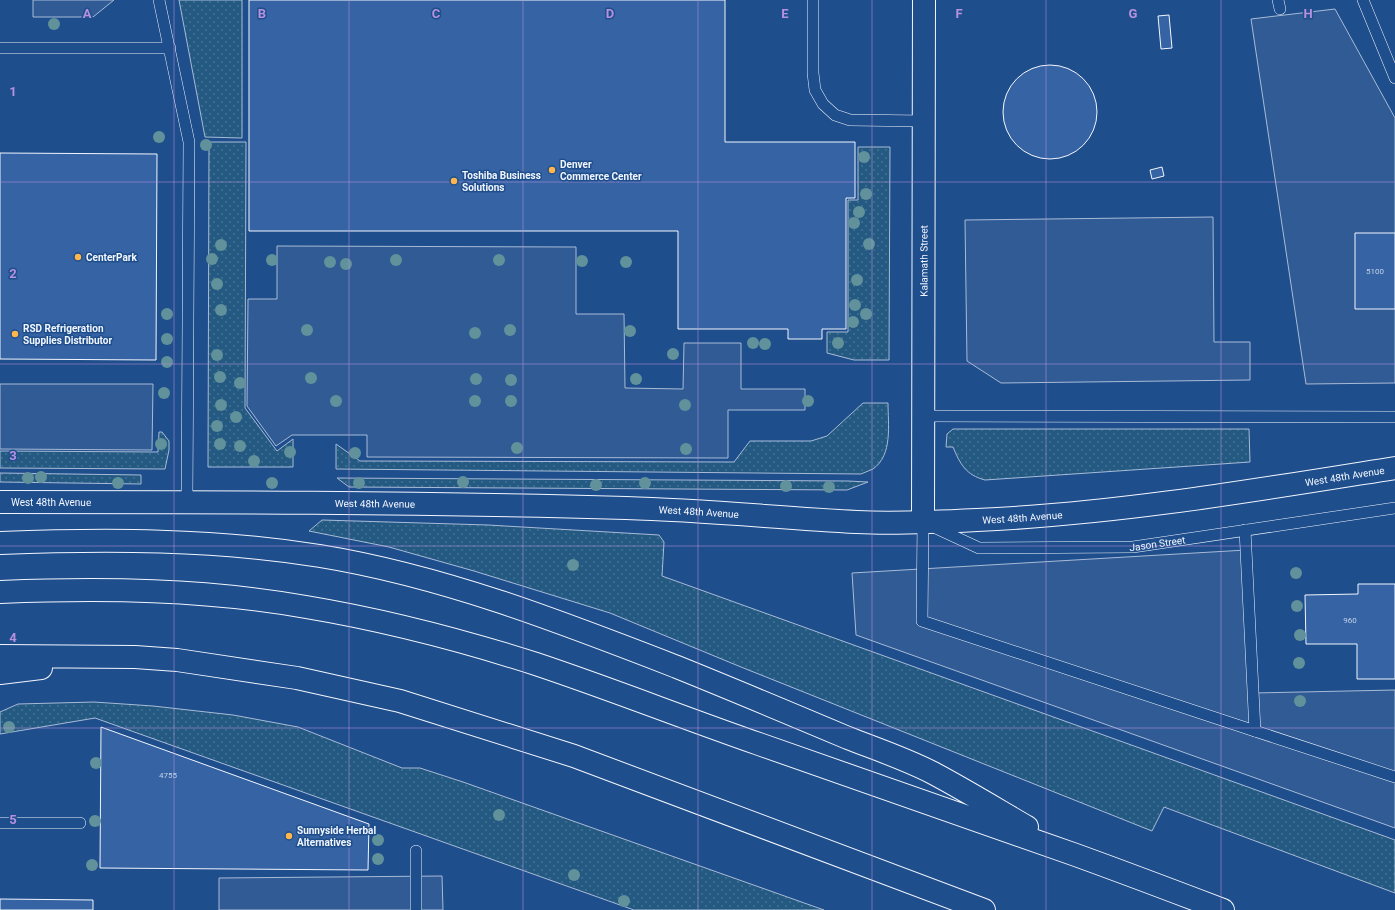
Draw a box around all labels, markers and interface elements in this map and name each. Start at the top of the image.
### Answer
text: A [83,6,92,21]
text: B [258,6,266,21]
text: C [432,6,441,21]
text: D [606,6,614,21]
text: E [781,6,789,21]
text: F [955,6,963,21]
text: G [1129,6,1138,21]
text: H [1303,6,1313,21]
text: 1 [9,84,17,99]
place label: Denver Commerce Center [560,159,642,182]
marker: Denver Commerce Center [547,165,557,175]
place label: Toshiba Business Solutions [462,170,541,193]
marker: Toshiba Business Solutions [449,176,459,186]
street label: Kalamath Street [918,225,929,297]
marker: CenterPark [73,252,83,262]
place label: CenterPark [86,252,137,263]
text: 2 [9,266,17,281]
house number: 5100 [1366,267,1384,276]
place label: RSD Refrigeration Supplies Distributor [23,323,112,346]
marker: RSD Refrigeration Supplies Distributor [10,329,20,339]
text: 3 [9,448,17,463]
street label: West 48th Avenue [1304,464,1385,488]
street label: West 48th Avenue [11,497,91,508]
street label: West 48th Avenue [335,497,415,509]
street label: West 48th Avenue [659,504,739,520]
street label: West 48th Avenue [982,509,1063,525]
street label: Jason Street [1129,534,1186,553]
house number: 960 [1343,616,1357,625]
text: 4 [9,630,17,645]
house number: 4755 [159,771,177,780]
text: 5 [9,812,17,827]
place label: Sunnyside Herbal Alternatives [297,825,376,848]
marker: Sunnyside Herbal Alternatives [284,831,294,841]

